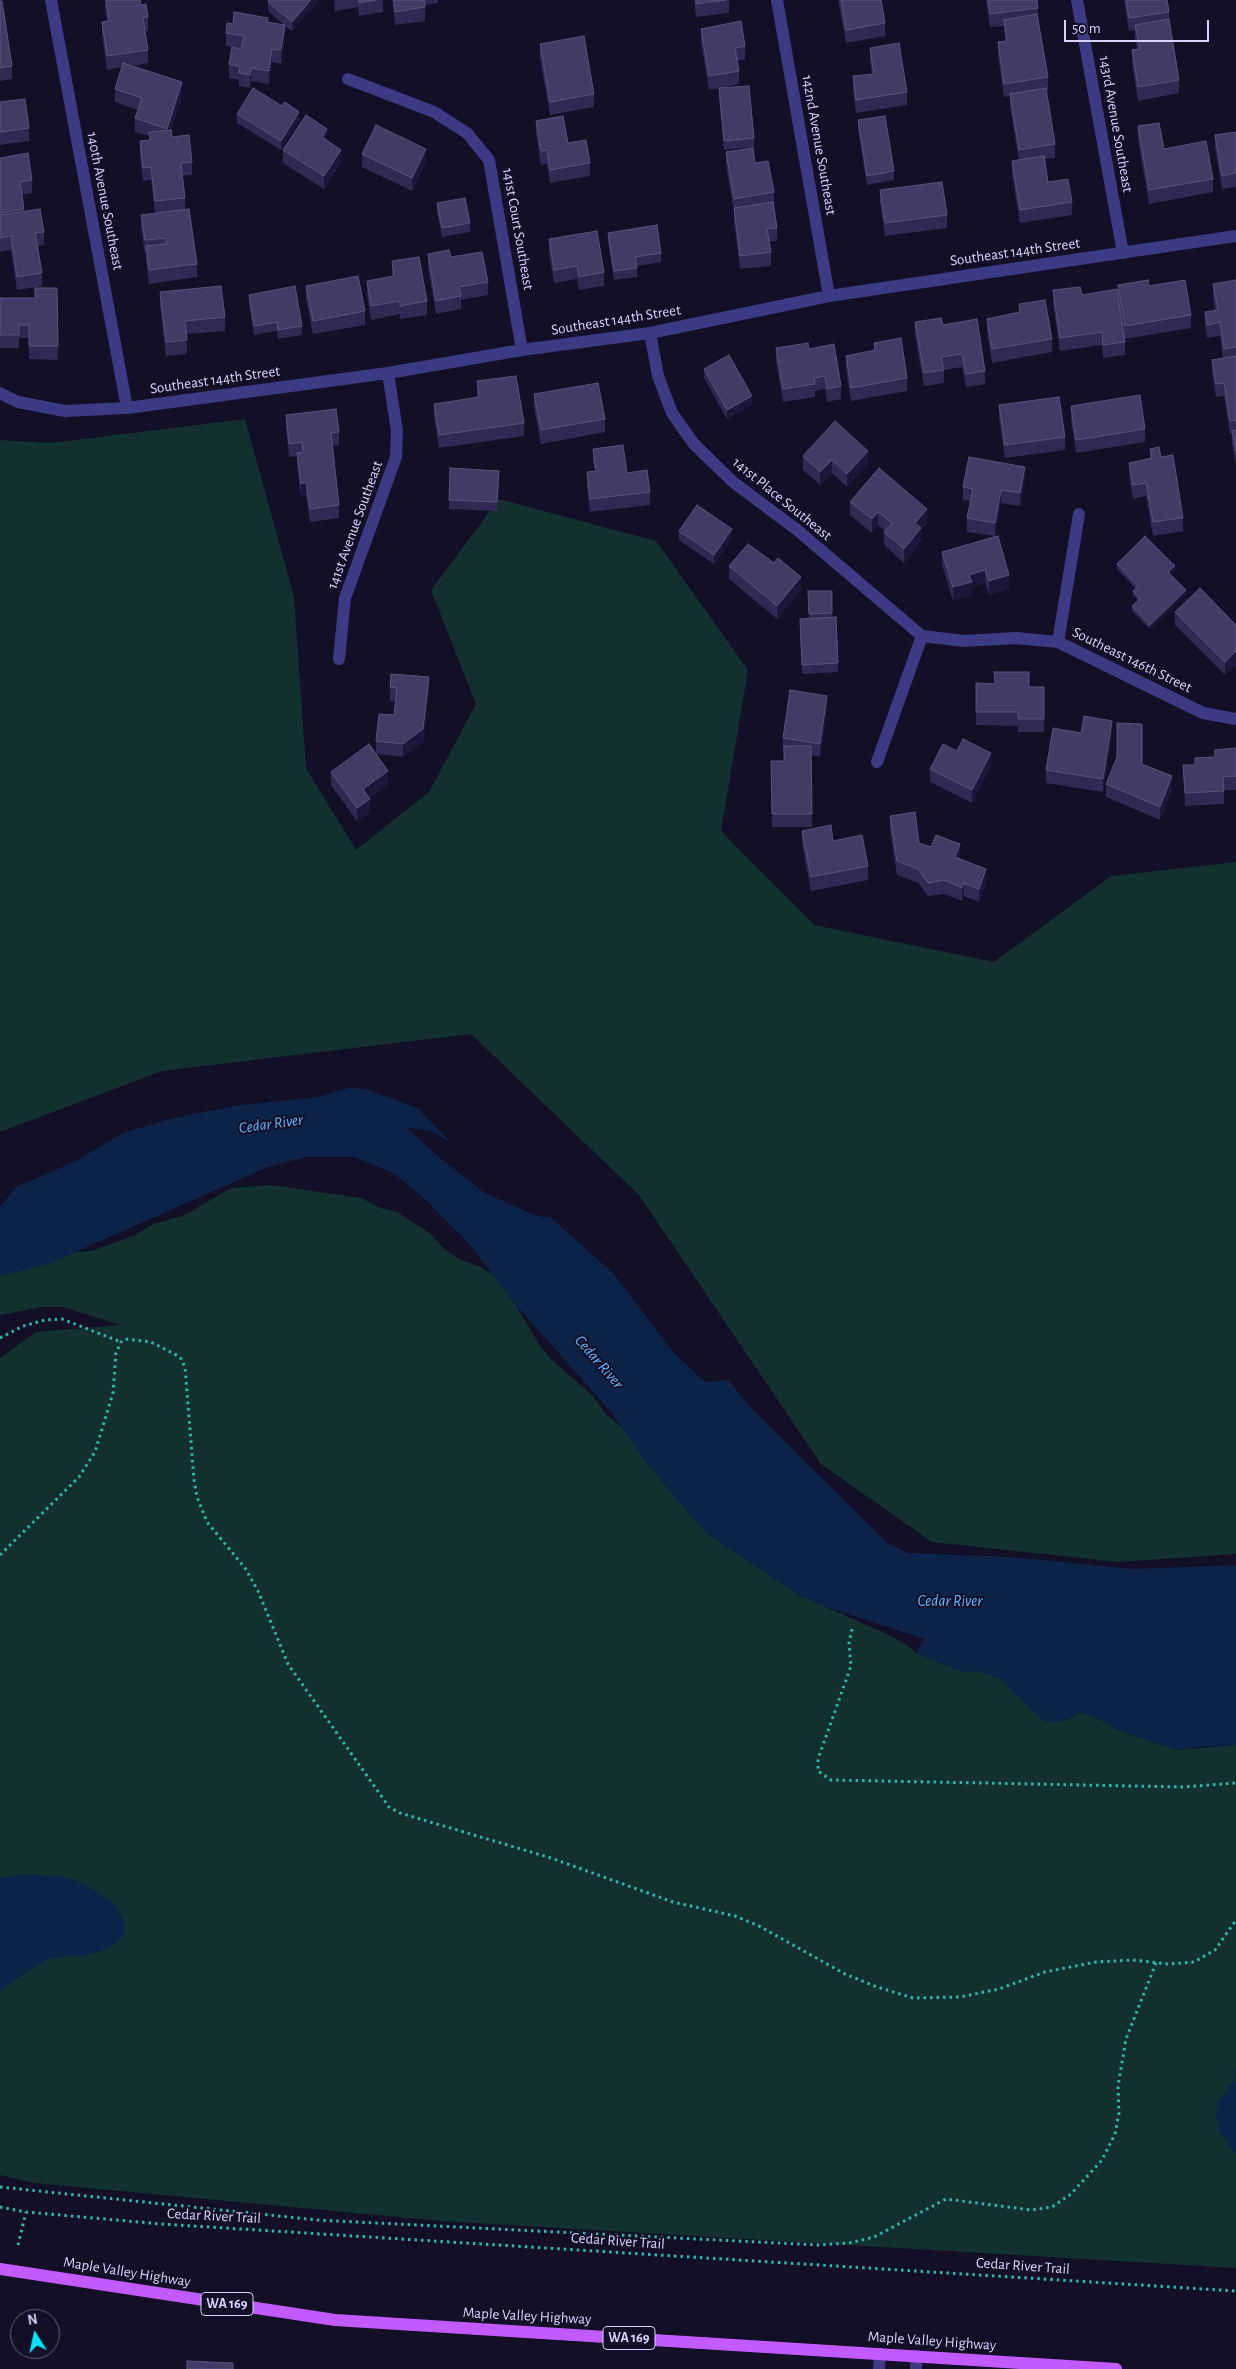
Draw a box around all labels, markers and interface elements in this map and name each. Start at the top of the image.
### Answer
scale bar [1066,10,1211,42]
text: 50 m [1072,21,1101,36]
street label: 143rd Avenue Southeast [1095,54,1137,194]
street label: 142nd Avenue Southeast [798,74,840,216]
street label: 140th Avenue Southeast [83,131,127,271]
street label: 141st Court Southeast [498,167,538,291]
street label: Southeast 144th Street [949,234,1081,270]
street label: Southeast 144th Street [550,301,682,339]
street label: Southeast 144th Street [149,362,281,398]
street label: 141st Place Southeast [729,453,835,545]
street label: 141st Avenue Southeast [323,458,387,592]
street label: Southeast 146th Street [1069,623,1195,697]
water label: Cedar River [238,1110,304,1138]
water label: Cedar River [570,1331,628,1393]
water label: Cedar River [918,1591,982,1611]
street label: Cedar River Trail [167,2205,261,2227]
street label: Cedar River Trail [571,2229,665,2253]
street label: Maple Valley Highway [62,2253,192,2291]
street label: Cedar River Trail [976,2254,1070,2278]
road number: WA 169 [201,2292,253,2316]
street label: Maple Valley Highway [462,2304,592,2328]
north arrow [10,2309,60,2359]
text: N [27,2312,39,2328]
road number: WA 169 [603,2326,655,2350]
street label: Maple Valley Highway [867,2328,997,2354]

